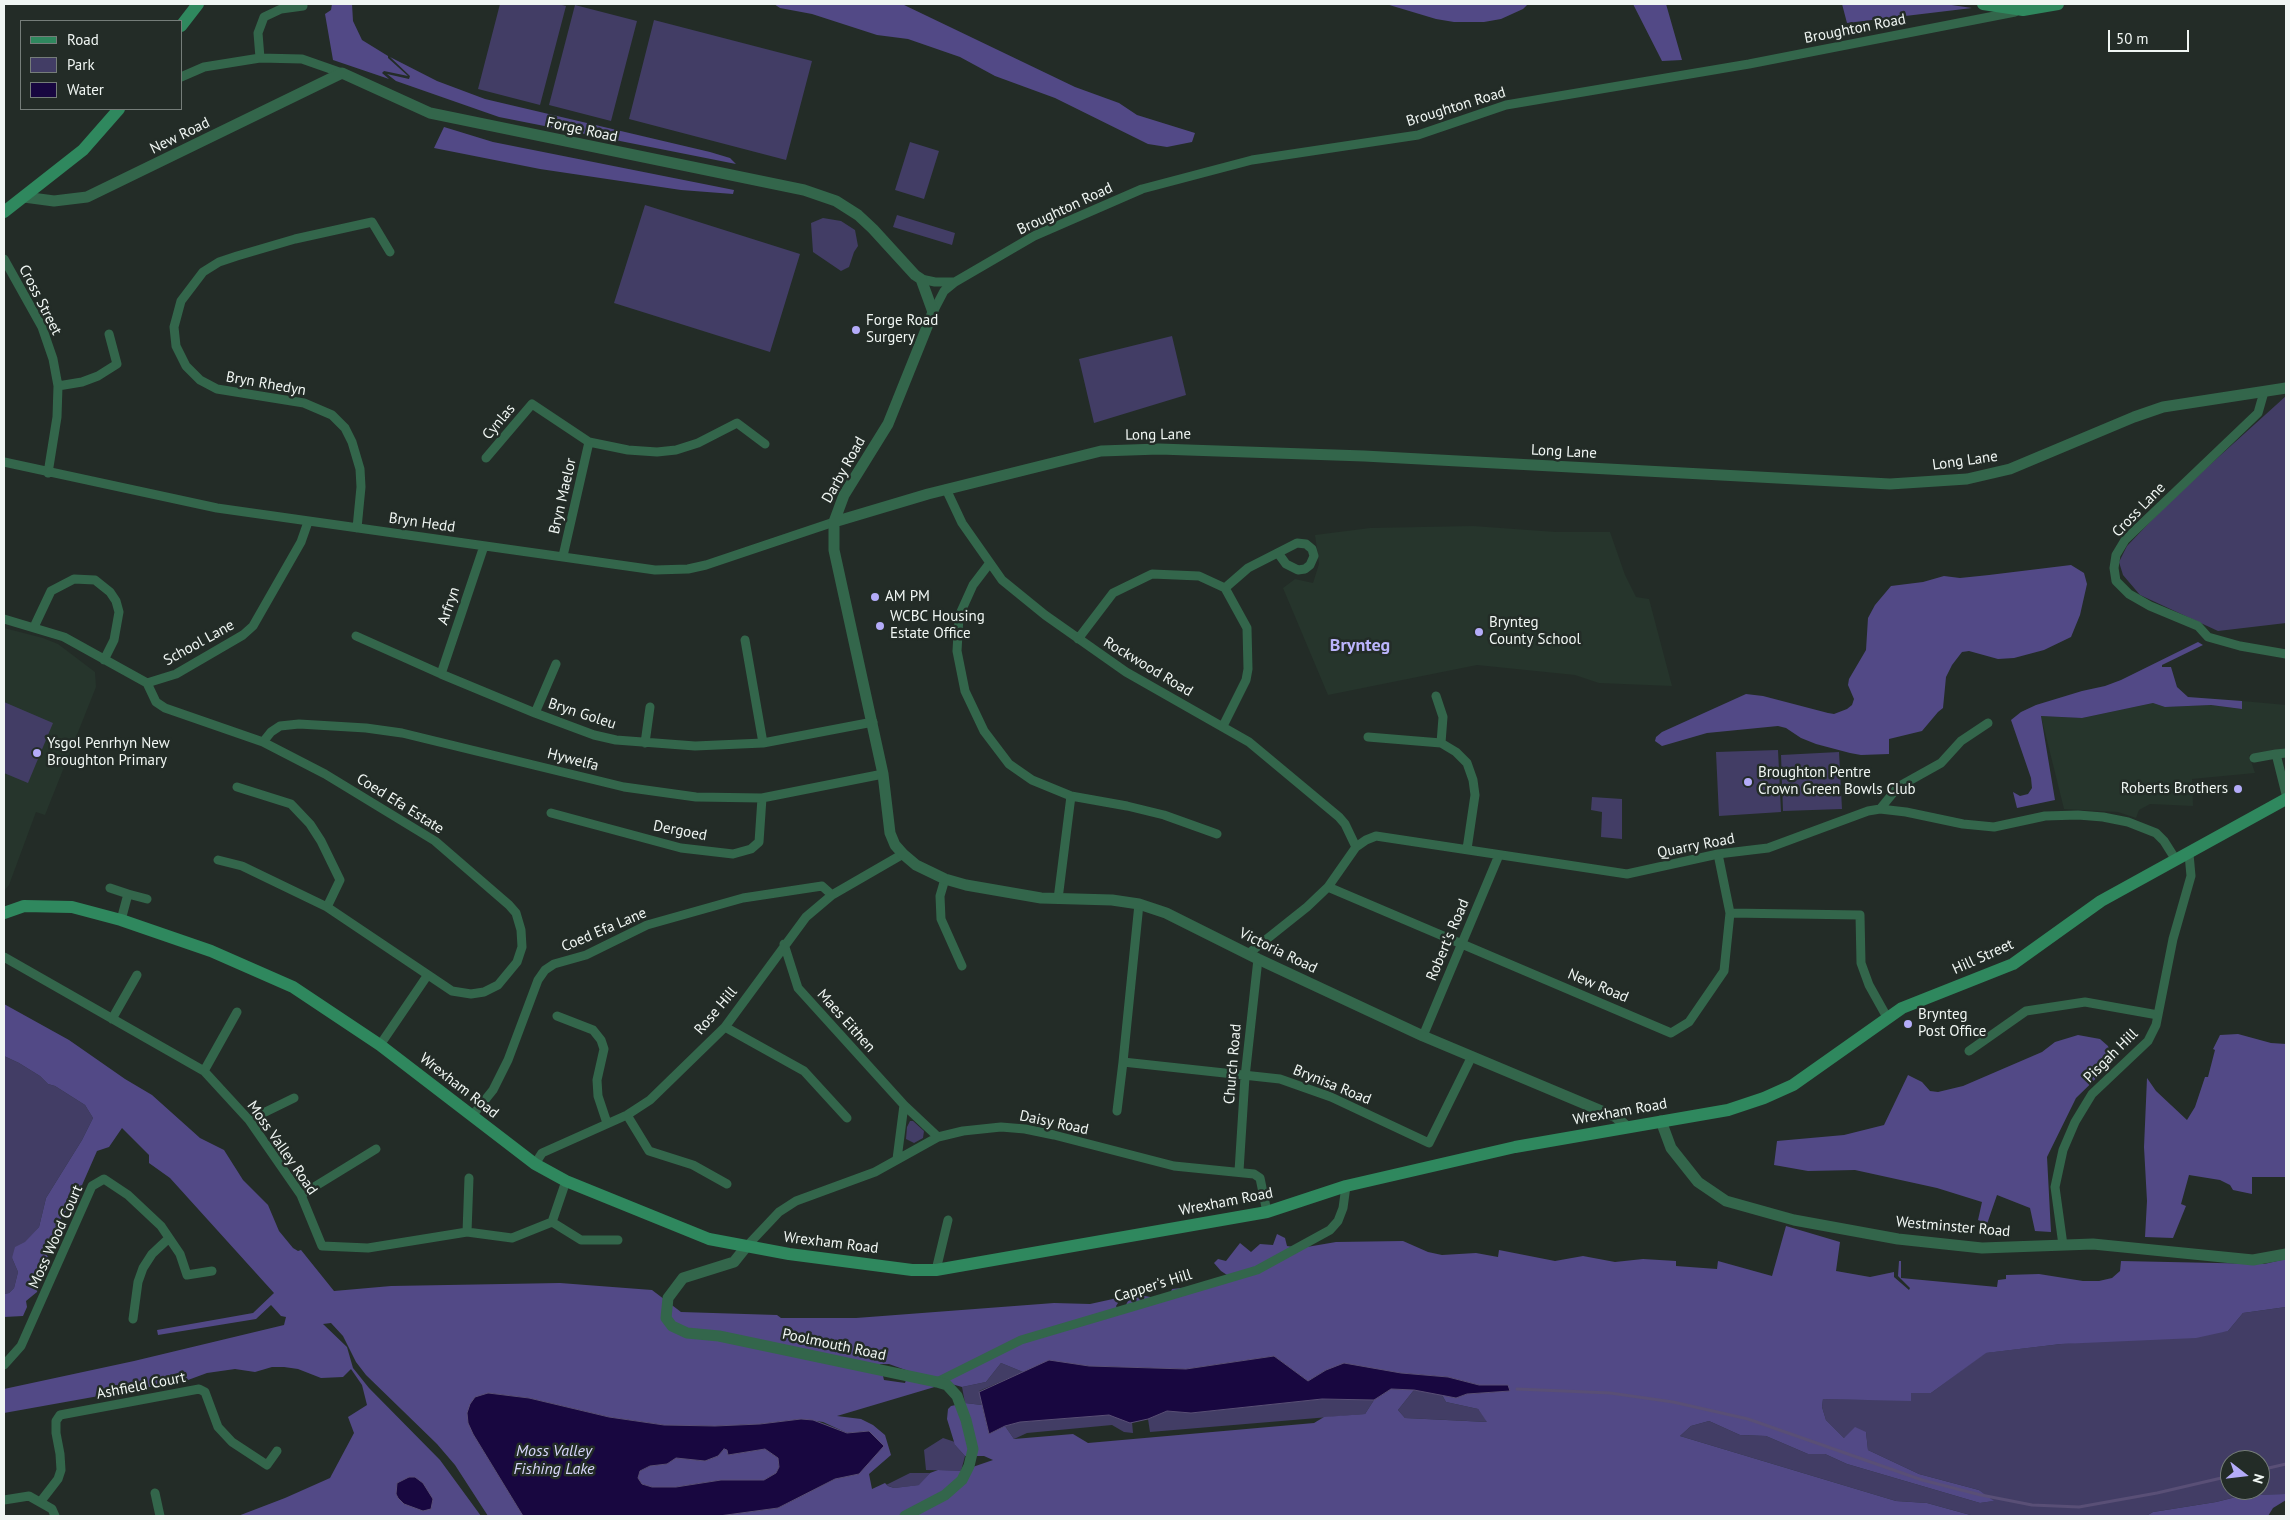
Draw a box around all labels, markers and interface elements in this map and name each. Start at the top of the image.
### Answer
street label: Broughton Road [1803,10,1907,48]
legend [20,20,182,110]
scale bar [2110,20,2191,52]
text: 50 m [2116,29,2149,48]
text: Road [67,30,99,49]
text: Park [67,55,95,74]
text: Water [67,80,104,99]
street label: Broughton Road [1404,83,1508,131]
street label: New Road [147,114,213,158]
street label: Forge Road [545,114,619,146]
street label: Broughton Road [1014,179,1116,239]
street label: Cross Street [15,262,65,338]
place label: Forge Road Surgery [866,312,938,347]
marker: Forge Road Surgery [850,324,862,336]
street label: Bryn Rhedyn [225,368,307,400]
street label: Cynlas [479,400,519,444]
street label: Long Lane [1125,425,1191,445]
street label: Darby Road [818,434,870,506]
street label: Long Lane [1531,441,1597,463]
street label: Long Lane [1931,448,1999,474]
street label: Bryn Maelor [546,456,580,536]
street label: Cross Lane [2109,479,2169,541]
street label: Bryn Hedd [388,509,456,537]
street label: Arfryn [434,585,464,627]
place label: AM PM [885,588,930,606]
marker: AM PM [869,591,881,603]
place label: WCBC Housing Estate Office [890,608,985,643]
place label: Brynteg County School [1489,614,1581,649]
street label: School Lane [160,616,238,670]
marker: WCBC Housing Estate Office [874,620,886,632]
marker: Brynteg County School [1473,626,1485,638]
street label: Rockwood Road [1100,633,1196,701]
district label: Brynteg [1330,635,1390,657]
street label: Bryn Goleu [546,695,618,733]
place label: Ysgol Penrhyn New Broughton Primary [47,735,170,770]
street label: Hywelfa [545,745,601,775]
marker: Ysgol Penrhyn New Broughton Primary [31,747,43,759]
place label: Broughton Pentre Crown Green Bowls Club [1758,764,1916,799]
street label: Coed Efa Estate [353,770,447,838]
marker: Broughton Pentre Crown Green Bowls Club [1742,776,1754,788]
place label: Roberts Brothers [2121,780,2228,798]
marker: Roberts Brothers [2232,783,2244,795]
street label: Dergoed [652,817,708,845]
street label: Quarry Road [1656,830,1736,862]
street label: Robert's Road [1423,896,1473,984]
street label: Coed Efa Lane [559,904,649,956]
street label: Victoria Road [1236,924,1320,978]
street label: Hill Street [1950,936,2016,978]
street label: New Road [1565,965,1631,1007]
street label: Rose Hill [691,983,741,1039]
street label: Maes Eithen [813,986,879,1056]
place label: Brynteg Post Office [1918,1006,1986,1041]
marker: Brynteg Post Office [1902,1018,1914,1030]
street label: Church Road [1221,1023,1245,1105]
street label: Pisgah Hill [2080,1025,2142,1087]
street label: Wrexham Road [416,1050,502,1122]
street label: Brynisa Road [1290,1061,1374,1109]
street label: Wrexham Road [1571,1095,1669,1129]
street label: Moss Valley Road [243,1098,321,1198]
street label: Daisy Road [1018,1107,1090,1139]
street label: Moss Wood Court [25,1183,87,1291]
street label: Wrexham Road [1177,1184,1275,1220]
street label: Westminster Road [1895,1213,2011,1241]
street label: Wrexham Road [783,1228,879,1258]
street label: Capper's Hill [1112,1266,1194,1306]
street label: Poolmouth Road [780,1325,888,1365]
street label: Ashfield Court [95,1369,187,1403]
water label: Moss Valley Fishing Lake [513,1441,595,1479]
north arrow [2220,1450,2270,1500]
text: N [2249,1472,2268,1486]

